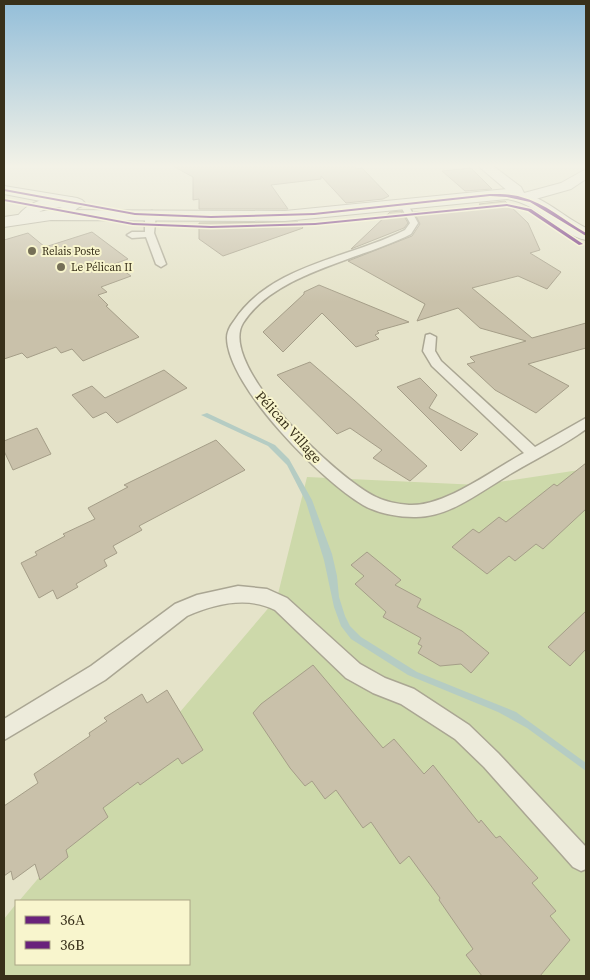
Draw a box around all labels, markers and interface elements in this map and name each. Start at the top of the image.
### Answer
place label: Relais Poste [42,244,101,259]
marker: Relais Poste [26,245,38,257]
place label: Le Pélican II [71,260,132,275]
marker: Le Pélican II [55,261,67,273]
street label: Pélican Village [251,386,327,468]
legend [15,900,190,965]
text: 36A [60,909,85,930]
text: 36B [60,934,84,955]

